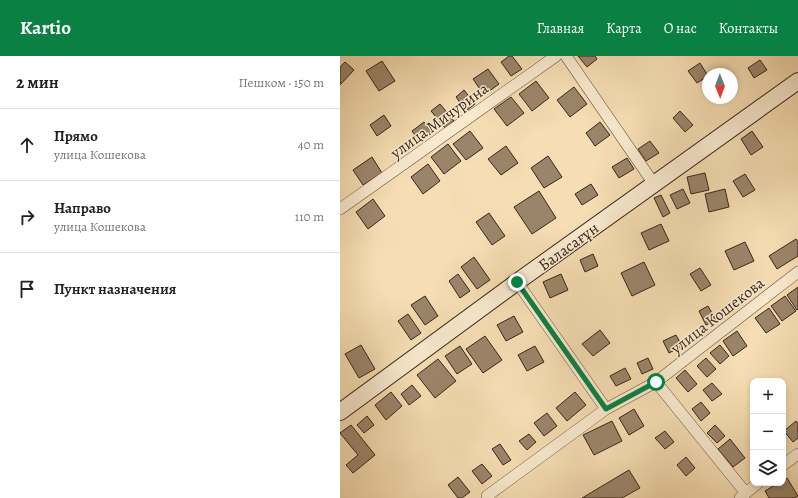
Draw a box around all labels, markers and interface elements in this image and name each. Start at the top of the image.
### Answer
text: Kartio [20,15,71,41]
text: Главная [537,19,584,38]
text: Карта [606,19,642,38]
text: О нас [664,19,697,38]
text: Контакты [719,19,778,38]
north arrow [702,68,738,104]
text: 2 мин [16,71,59,94]
text: Пешком · 150 m [239,74,324,91]
street label: улица Мичурина [385,77,494,164]
text: Прямо [54,126,98,146]
icon: ahead [16,134,38,156]
text: 40 m [298,136,324,153]
text: улица Кошекова [54,146,146,163]
text: Направо [54,198,111,218]
icon: right [16,206,38,228]
text: 110 m [295,208,324,225]
street label: Баласағұн [534,217,603,276]
text: улица Кошекова [54,218,146,235]
street label: улица Кошекова [665,272,770,360]
route end [508,273,526,291]
icon: arrive [16,278,38,300]
text: Пункт назначения [54,279,176,299]
route start [647,373,665,391]
map controls [750,378,786,486]
button: + [750,378,786,414]
button: − [750,414,786,450]
button: layers [750,450,786,486]

